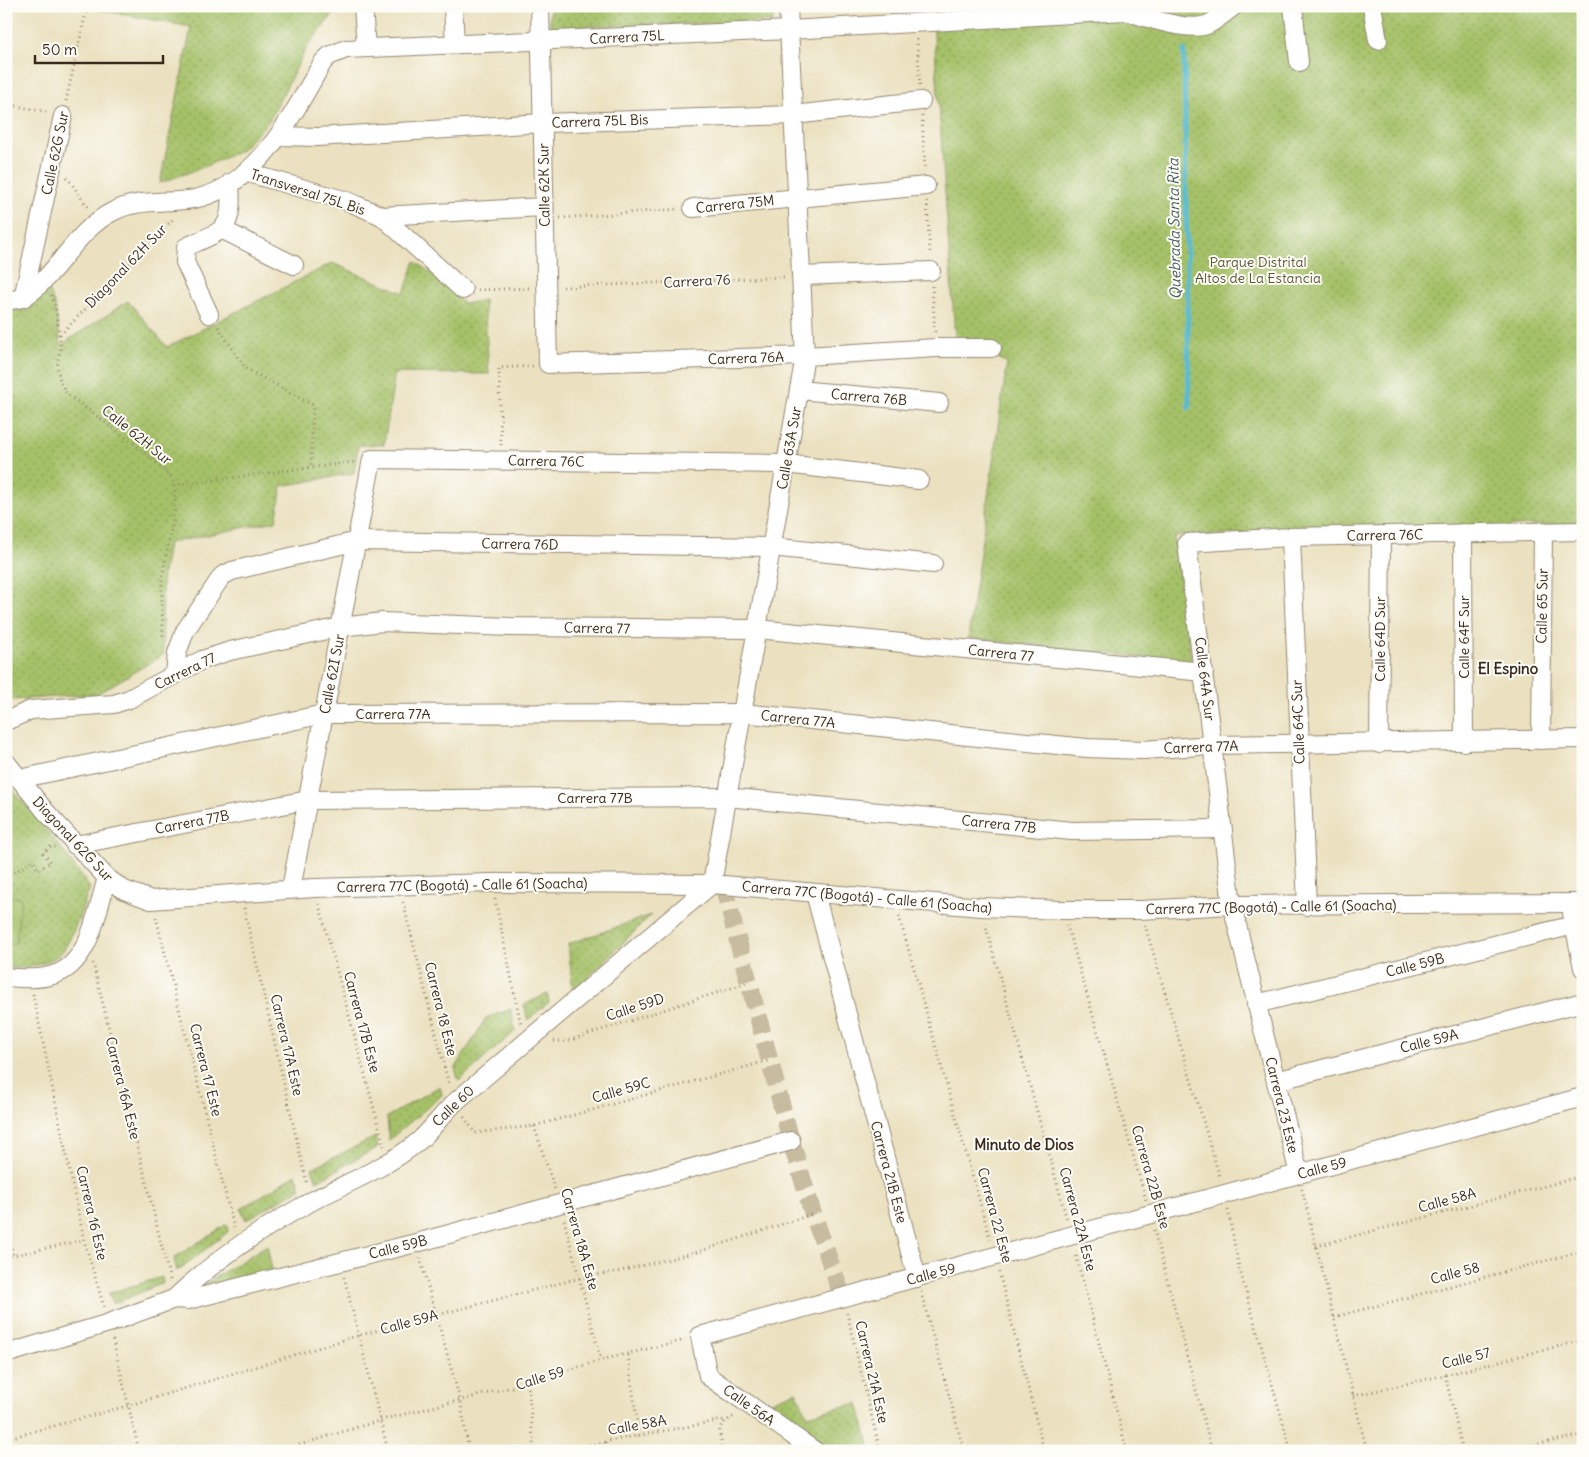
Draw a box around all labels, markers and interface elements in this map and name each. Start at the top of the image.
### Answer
street label: Carrera 75L [589,26,665,48]
scale bar [35,32,162,64]
text: 50 m [42,40,77,59]
street label: Calle 62G Sur [37,109,73,196]
street label: Carrera 75L Bis [551,110,649,132]
street label: Calle 62K Sur [534,143,554,227]
water label: Quebrada Santa Rita [1163,157,1185,300]
street label: Transversal 75L Bis [248,165,368,219]
street label: Carrera 75M [695,191,775,217]
street label: Diagonal 62H Sur [81,220,171,312]
park label: Parque Distrital Altos de La Estancia [1195,253,1321,287]
street label: Carrera 76 [663,270,731,292]
street label: Carrera 76A [708,348,784,368]
street label: Carrera 76B [830,385,908,409]
street label: Calle 62H Sur [98,401,176,469]
street label: Calle 63A Sur [773,405,805,491]
street label: Carrera 76C [508,451,584,471]
street label: Carrera 76C [1347,525,1423,545]
street label: Carrera 76D [481,534,559,554]
street label: Calle 65 Sur [1532,568,1552,644]
street label: Calle 64F Sur [1455,595,1473,679]
street label: Calle 64D Sur [1371,596,1389,682]
street label: Carrera 77 [564,618,630,638]
street label: Calle 62I Sur [315,632,349,716]
street label: Calle 64A Sur [1191,636,1219,722]
street label: Carrera 77 [967,641,1035,665]
street label: Carrera 77 [151,648,219,694]
district label: El Espino [1478,659,1539,679]
street label: Calle 64C Sur [1288,679,1308,765]
street label: Carrera 77A [356,705,430,723]
street label: Carrera 77A [760,706,836,732]
street label: Carrera 77A [1163,737,1239,757]
street label: Carrera 77B [557,789,633,807]
street label: Diagonal 62G Sur [29,793,117,886]
street label: Carrera 77B [153,806,231,838]
street label: Carrera 77B [961,811,1037,837]
street label: Carrera 77C (Bogotá) - Calle 61 (Soacha) [336,874,588,896]
street label: Carrera 77C (Bogotá) - Calle 61 (Soacha) [741,877,993,917]
street label: Carrera 77C (Bogotá) - Calle 61 (Soacha) [1145,896,1397,918]
street label: Calle 59B [1384,949,1446,981]
street label: Carrera 18 Este [421,960,461,1058]
street label: Carrera 17B Este [340,969,384,1075]
street label: Calle 59D [604,989,667,1025]
street label: Carrera 17A Este [267,992,307,1098]
street label: Carrera 17 Este [186,1022,226,1118]
street label: Calle 59A [1398,1025,1460,1057]
street label: Carrera 16A Este [102,1035,144,1141]
street label: Carrera 23 Este [1261,1055,1303,1155]
street label: Calle 59C [590,1073,652,1107]
street label: Calle 60 [428,1082,478,1130]
street label: Carrera 21B Este [867,1119,911,1225]
street label: Carrera 22B Este [1128,1123,1174,1231]
district label: Minuto de Dios [974,1135,1074,1154]
street label: Calle 59 [1295,1153,1349,1183]
street label: Carrera 16 Este [72,1164,112,1262]
street label: Carrera 22 Este [974,1165,1016,1265]
street label: Carrera 22A Este [1055,1165,1101,1273]
street label: Calle 58A [1416,1184,1478,1216]
street label: Carrera 18A Este [557,1186,603,1292]
street label: Calle 59B [367,1231,429,1263]
street label: Calle 58 [1428,1258,1482,1288]
street label: Calle 59 [904,1259,958,1289]
street label: Calle 59A [378,1306,440,1338]
street label: Carrera 21A Este [851,1319,893,1425]
street label: Calle 57 [1440,1343,1492,1373]
street label: Calle 59 [513,1362,567,1394]
street label: Calle 56A [720,1381,778,1429]
street label: Calle 58A [606,1411,668,1439]

